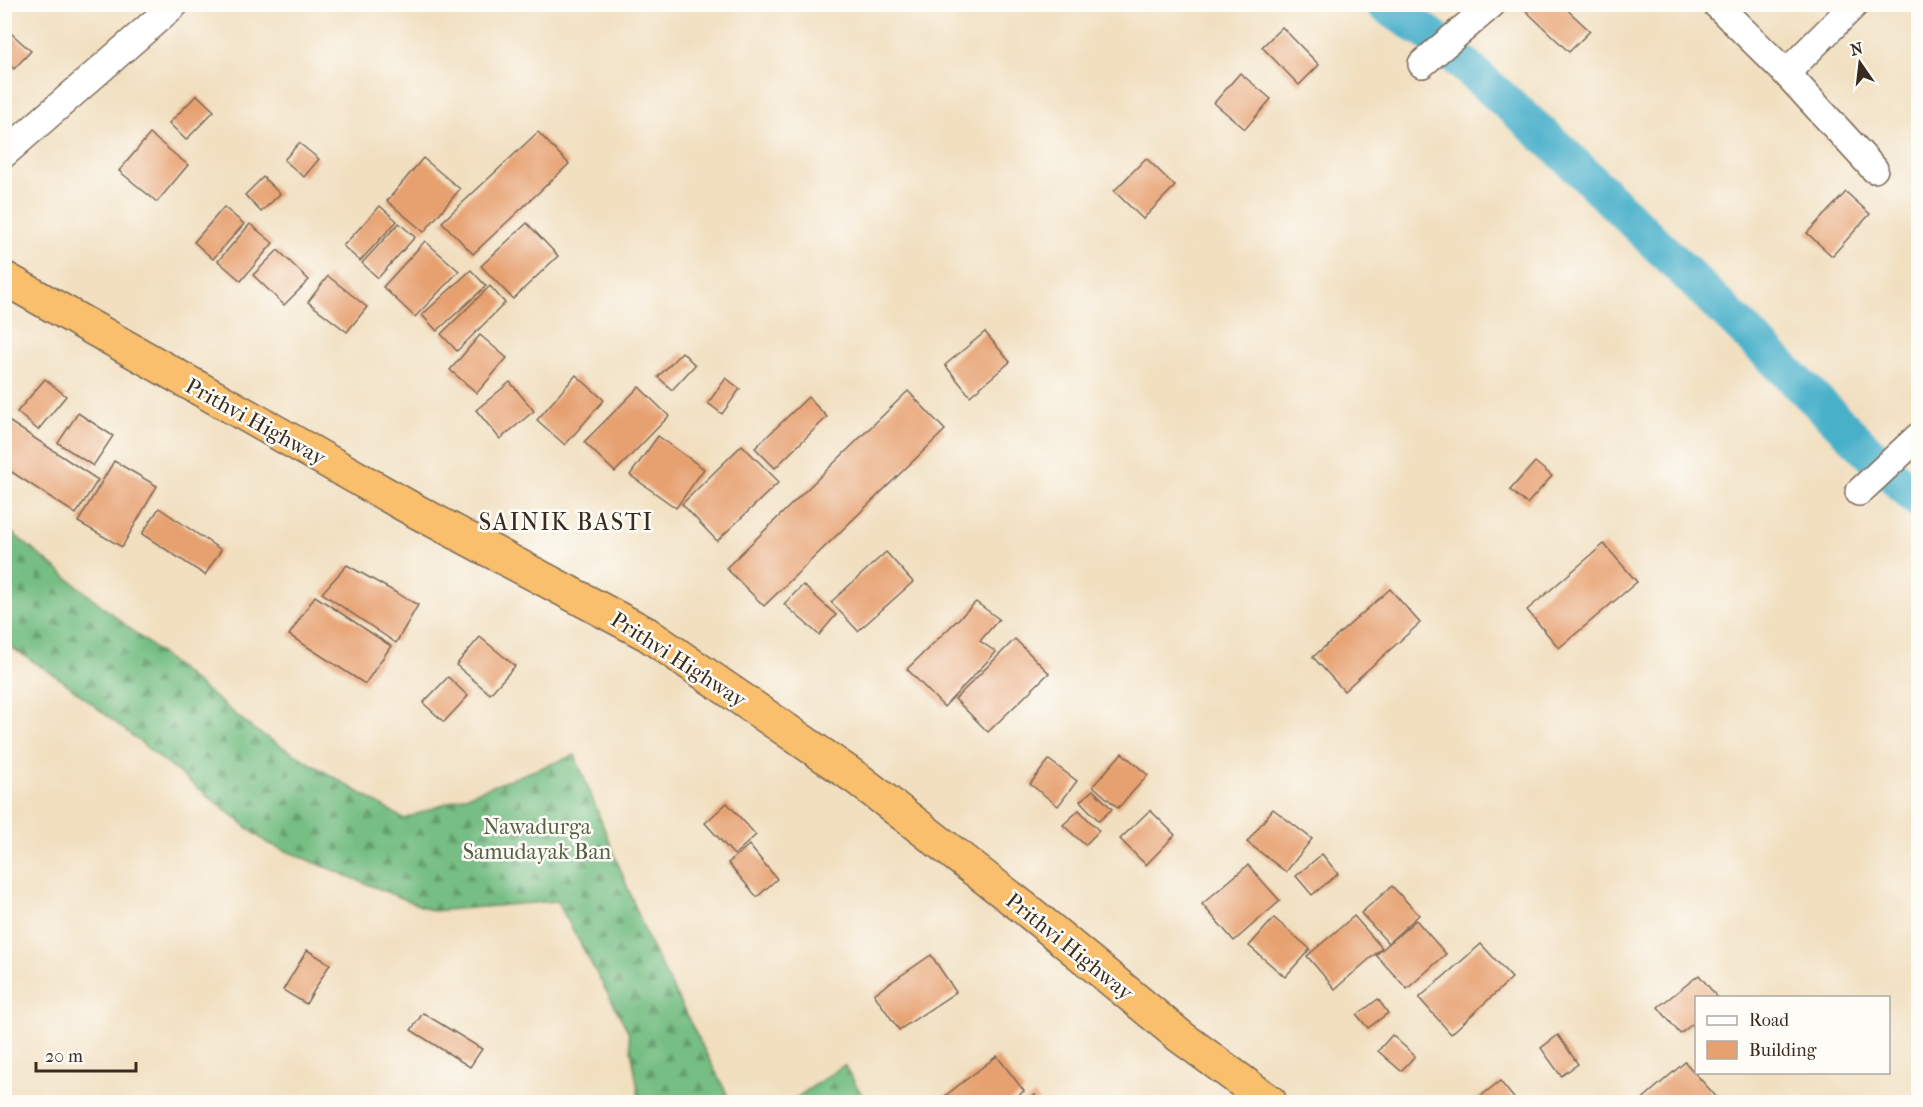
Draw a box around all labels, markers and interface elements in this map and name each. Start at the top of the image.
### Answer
north arrow [1830,33,1890,93]
text: N [1848,38,1866,60]
street label: Prithvi Highway [181,373,331,472]
district label: SAINIK BASTI [479,508,653,536]
street label: Prithvi Highway [606,606,752,714]
park label: Nawadurga Samudayak Ban [463,814,612,865]
street label: Prithvi Highway [1001,888,1139,1007]
legend [1695,996,1890,1074]
text: Road [1749,1010,1789,1031]
scale bar [36,1035,136,1073]
text: Building [1749,1040,1817,1061]
text: 20 m [45,1046,83,1067]

